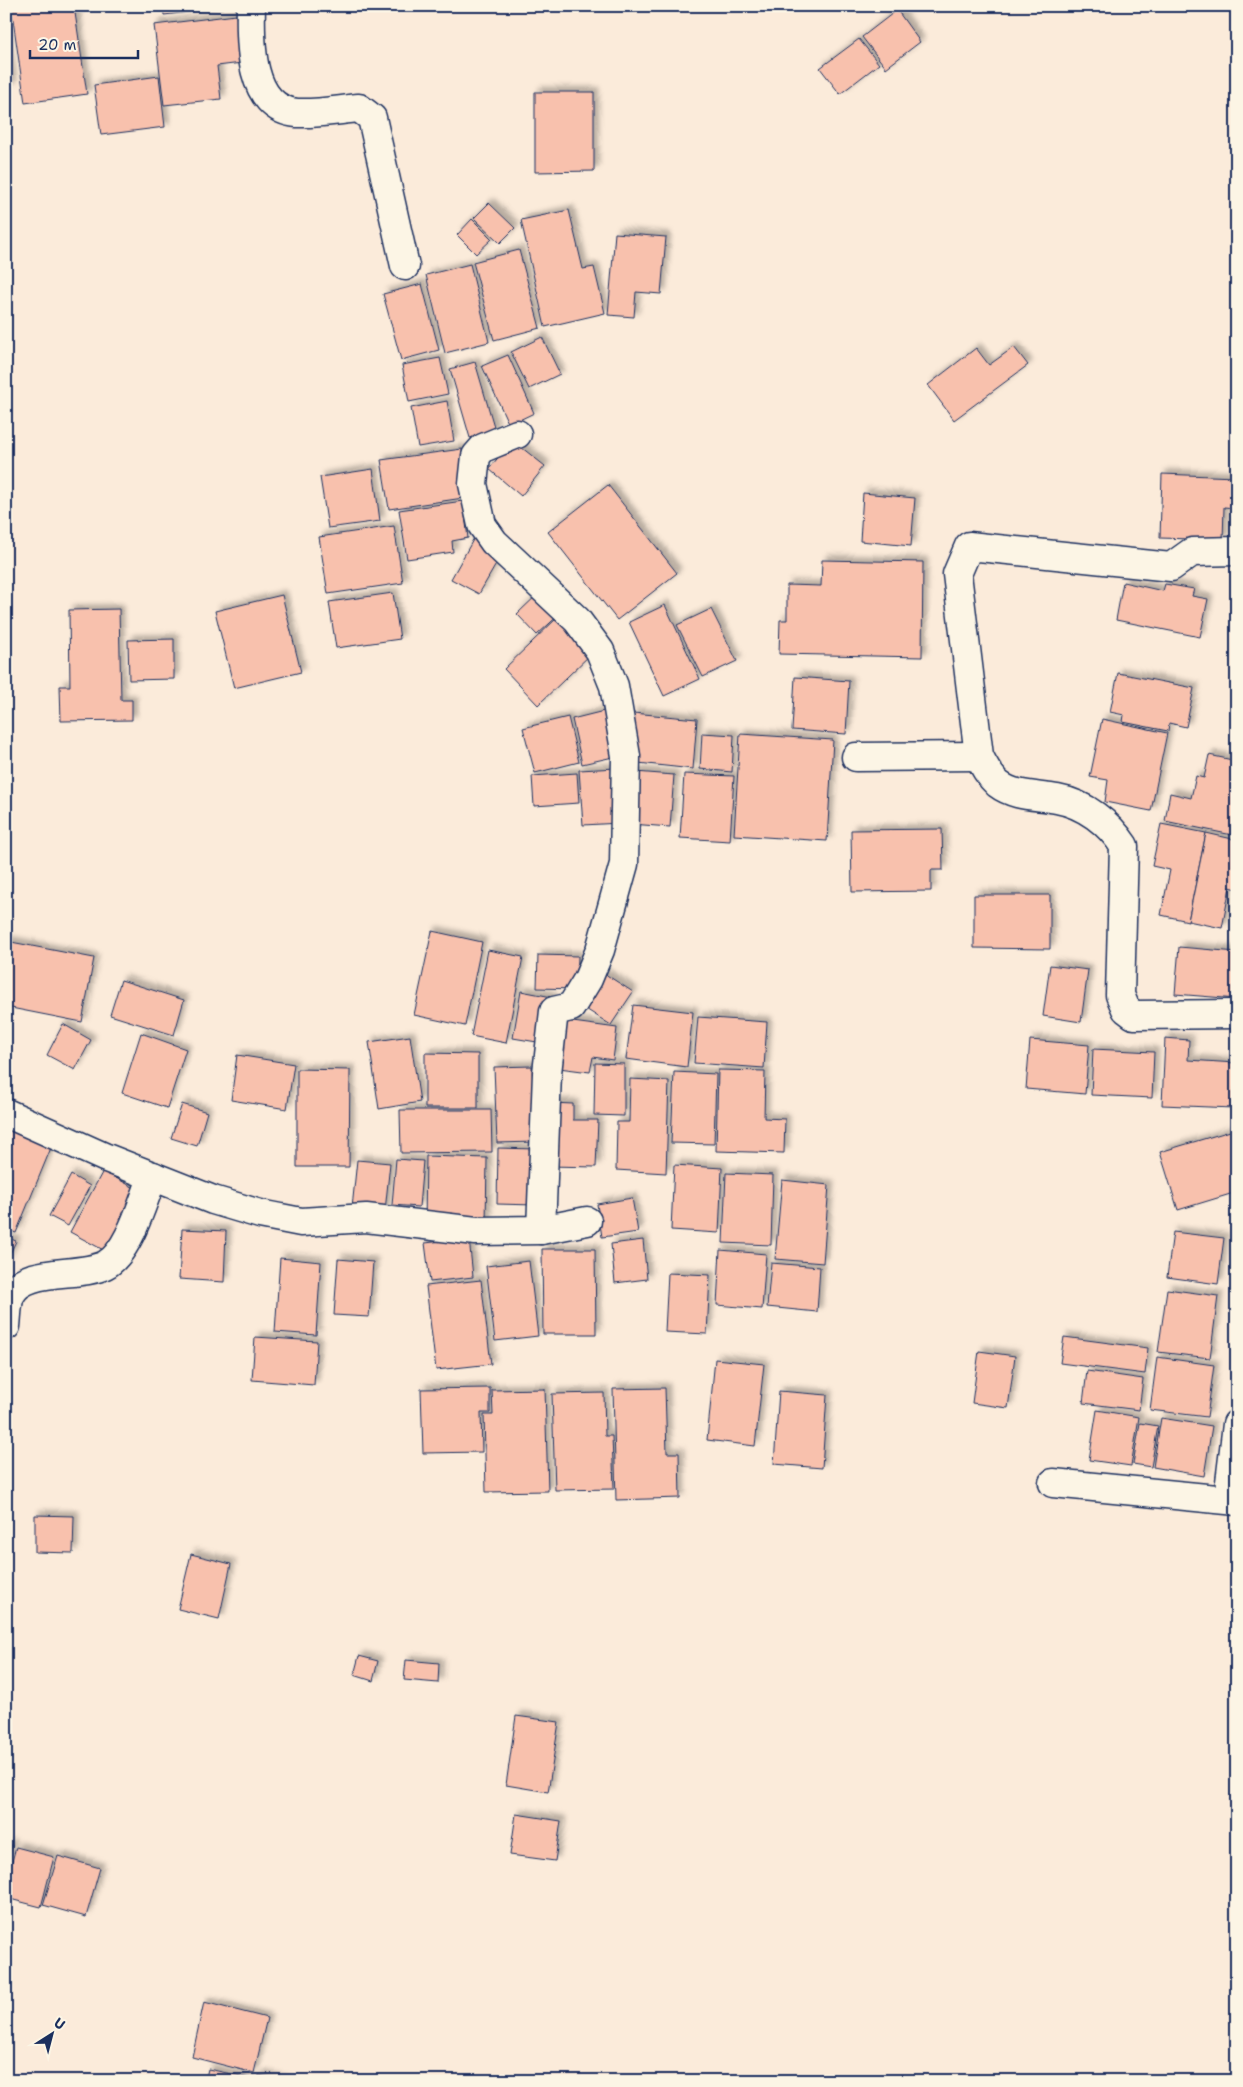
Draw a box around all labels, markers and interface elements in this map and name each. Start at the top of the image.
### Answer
scale bar [30,28,138,60]
text: 20 m [38,35,77,55]
north arrow [28,2010,78,2060]
text: U [50,2013,69,2034]

